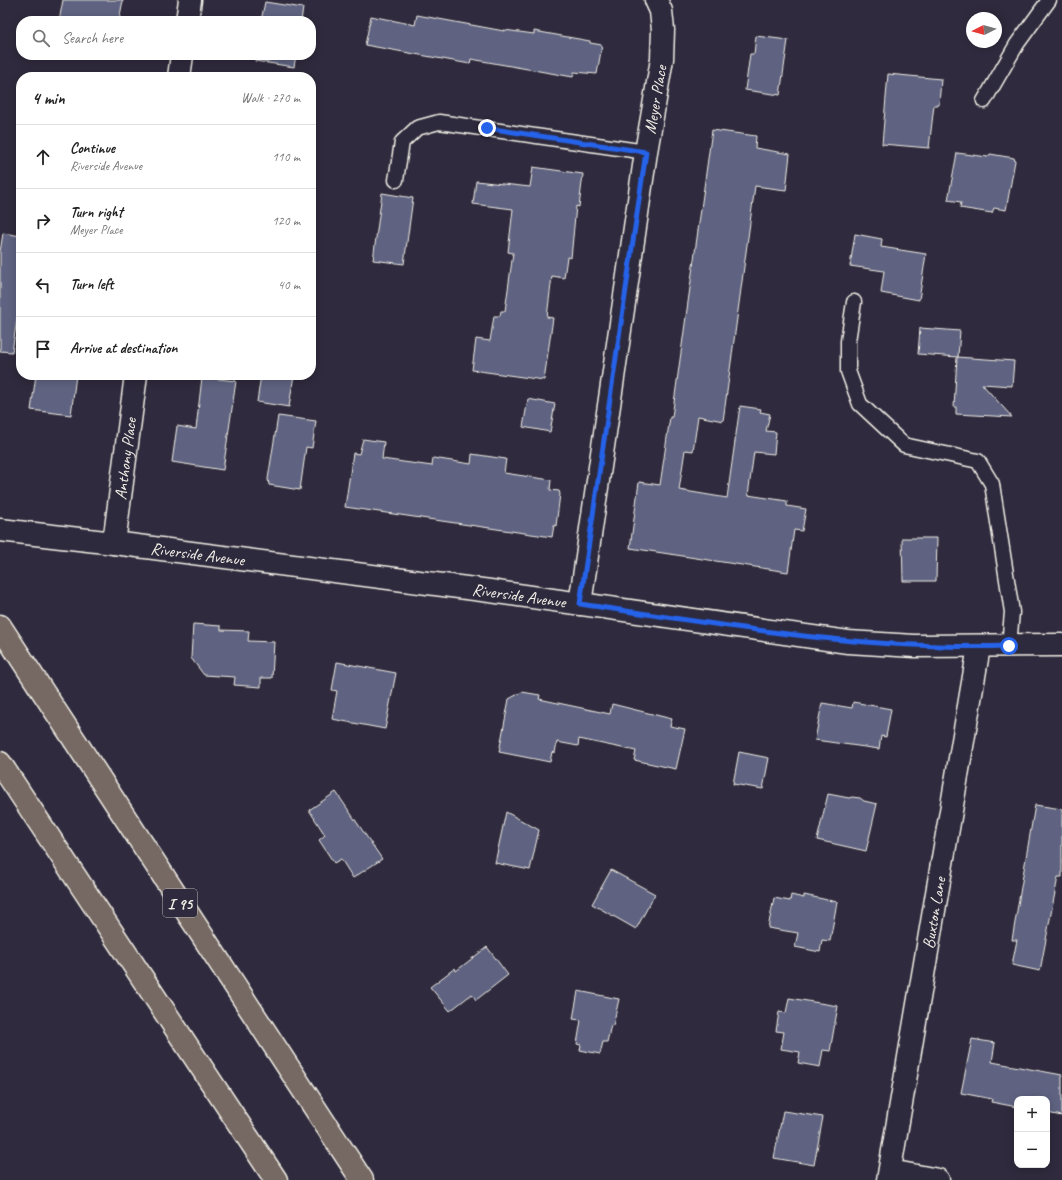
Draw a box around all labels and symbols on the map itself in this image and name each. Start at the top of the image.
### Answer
north arrow [966,12,1002,48]
street label: Meyer Place [639,62,672,135]
route end [478,119,496,137]
street label: Anthony Place [110,415,141,501]
street label: Riverside Avenue [149,538,247,571]
street label: Riverside Avenue [471,579,568,613]
route start [1000,637,1018,655]
street label: Buxton Lane [918,874,951,950]
road number: I 95 [163,889,197,917]

